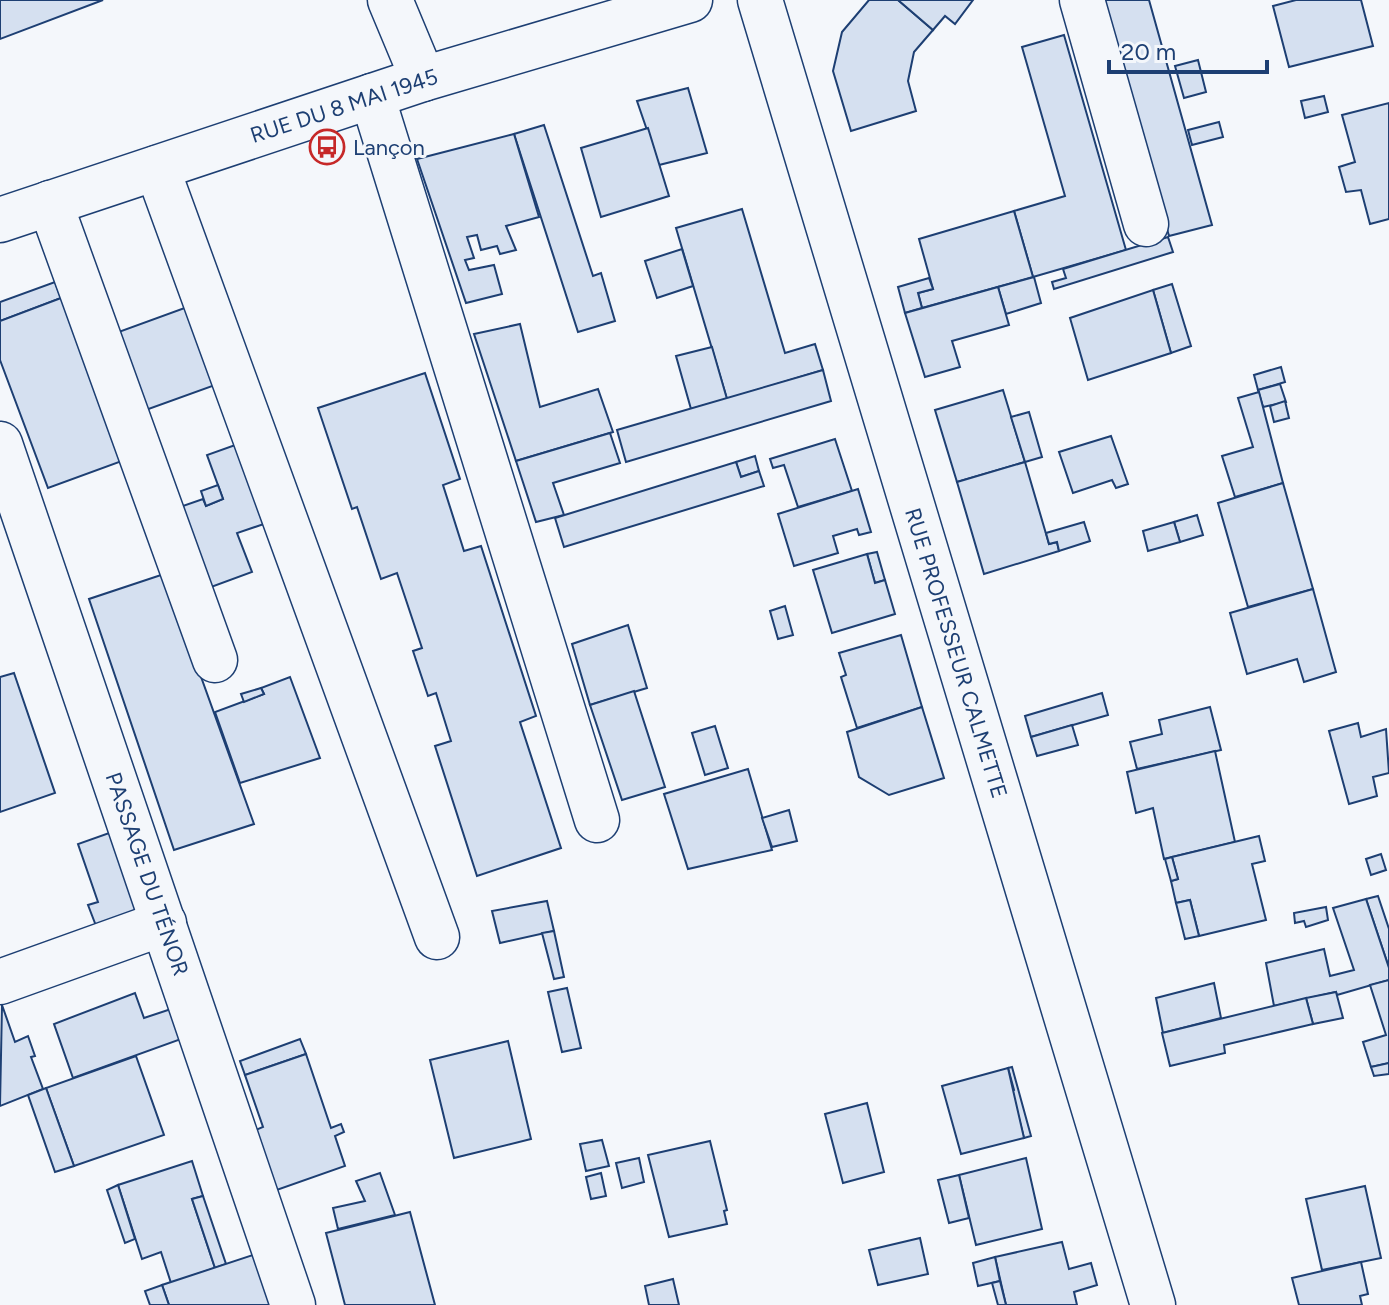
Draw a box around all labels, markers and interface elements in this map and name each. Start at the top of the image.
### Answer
scale bar [1109,24,1267,74]
text: 20 m [1121,37,1176,66]
street label: RUE DU 8 MAI 1945 [247,63,441,149]
bus stop icon: Lançon [308,128,346,166]
place label: Lançon [353,134,425,161]
street label: RUE PROFESSEUR CALMETTE [899,505,1013,801]
street label: PASSAGE DU TÉNOR [100,769,194,979]

